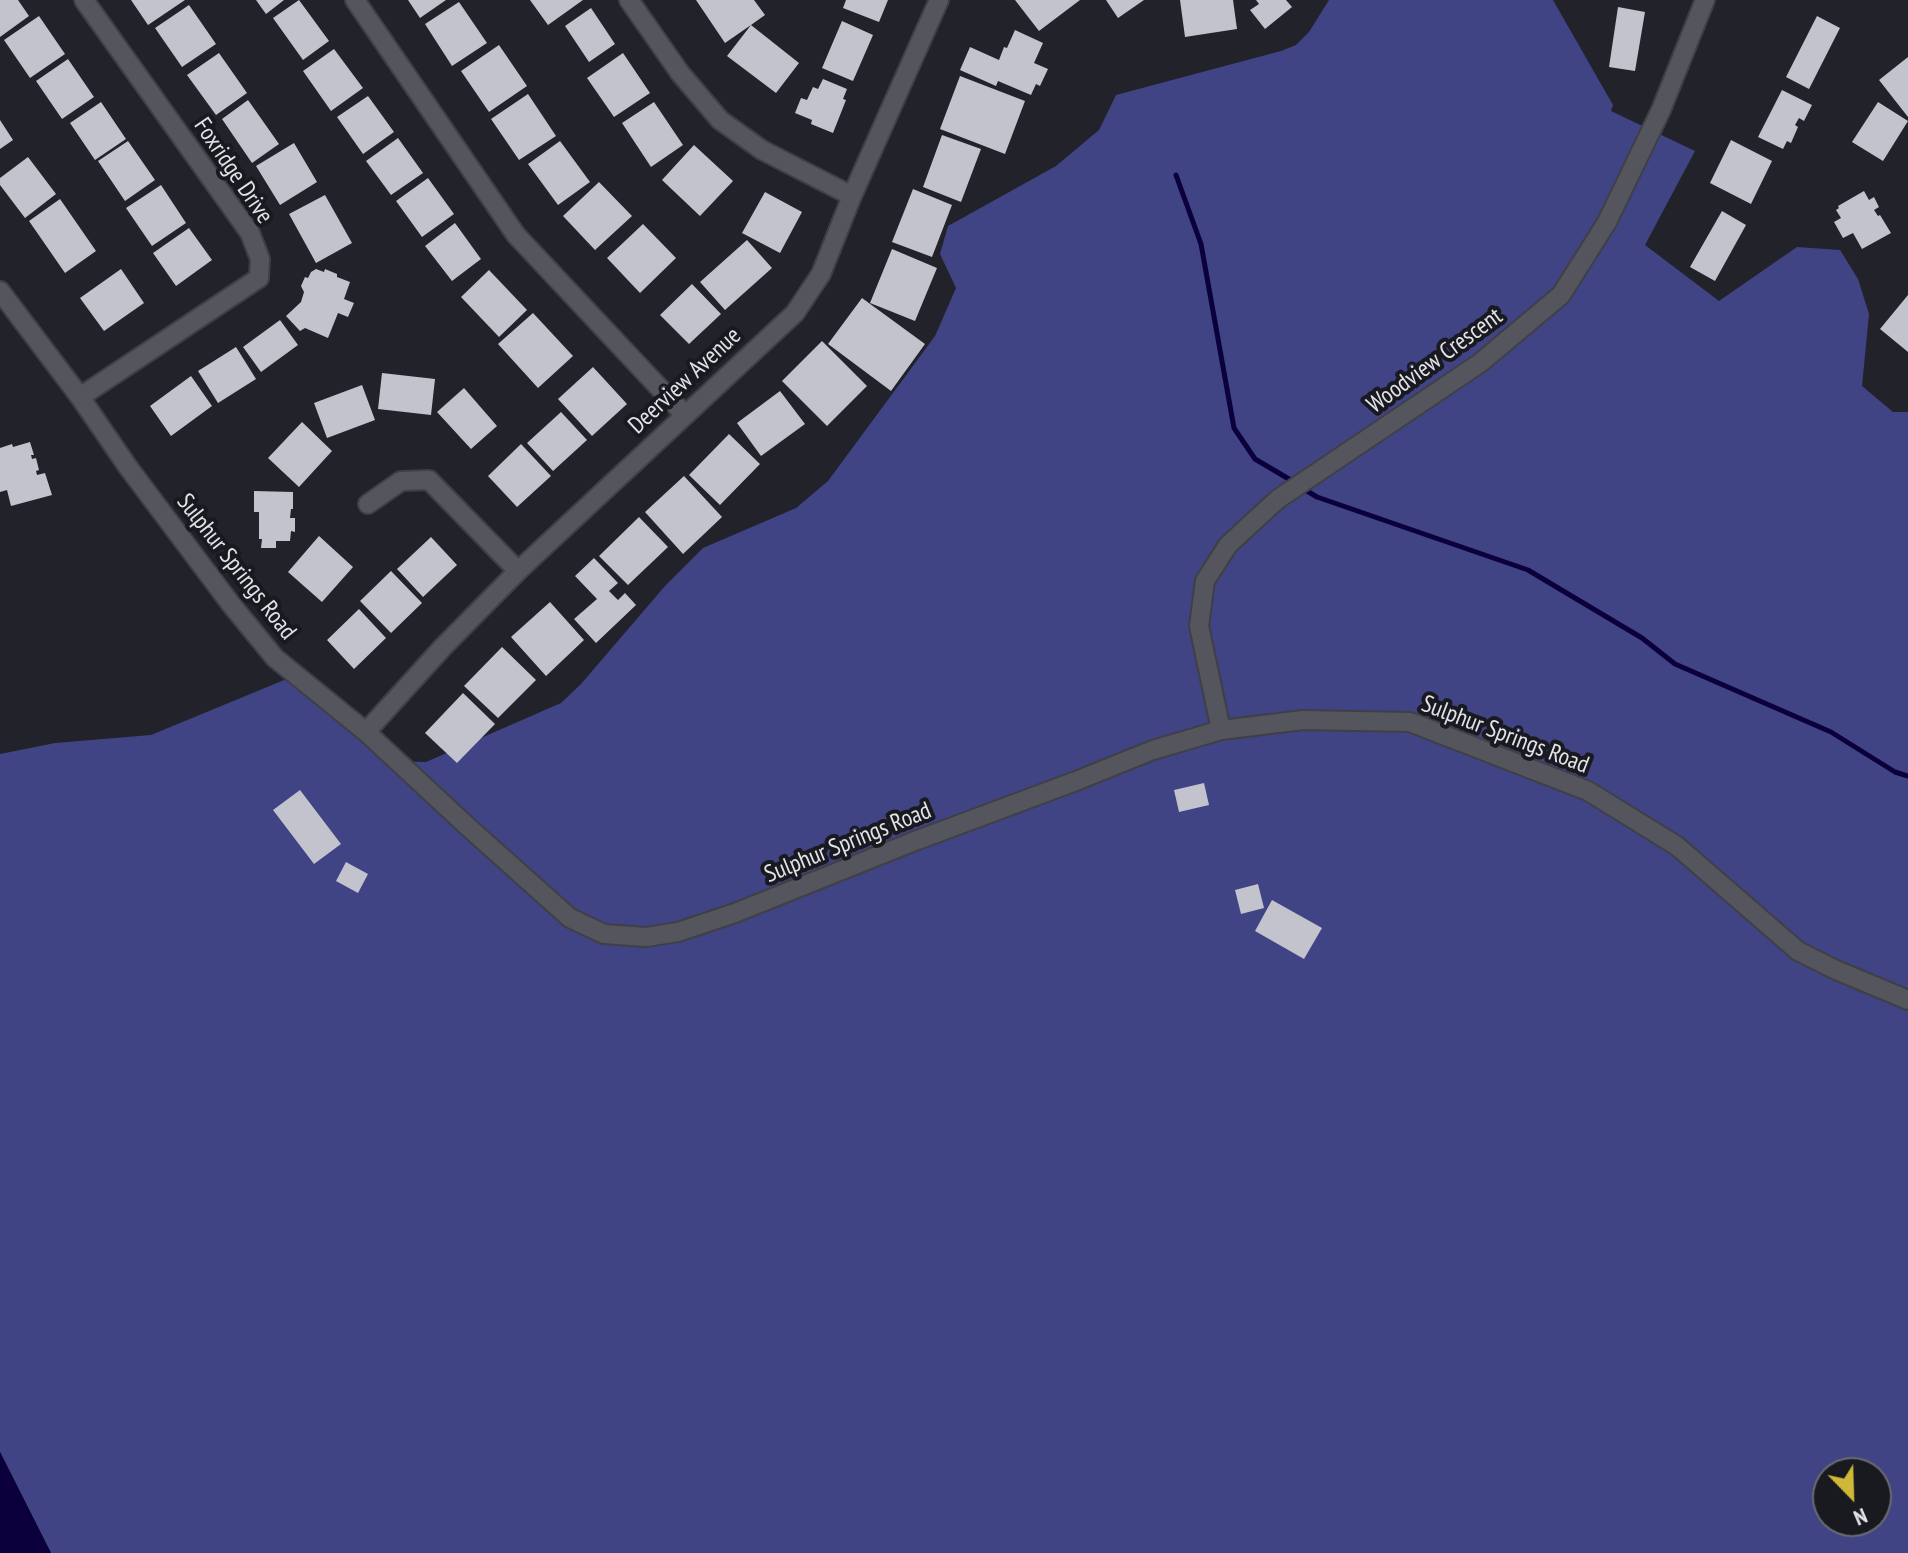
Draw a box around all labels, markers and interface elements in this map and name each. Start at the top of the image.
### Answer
street label: Foxridge Drive [187,113,279,229]
street label: Woodview Crescent [1362,302,1508,420]
street label: Deerview Avenue [623,322,747,440]
street label: Sulphur Springs Road [170,488,302,646]
street label: Sulphur Springs Road [1417,690,1593,780]
street label: Sulphur Springs Road [761,797,935,889]
north arrow [1812,1457,1892,1537]
text: N [1850,1502,1872,1532]

